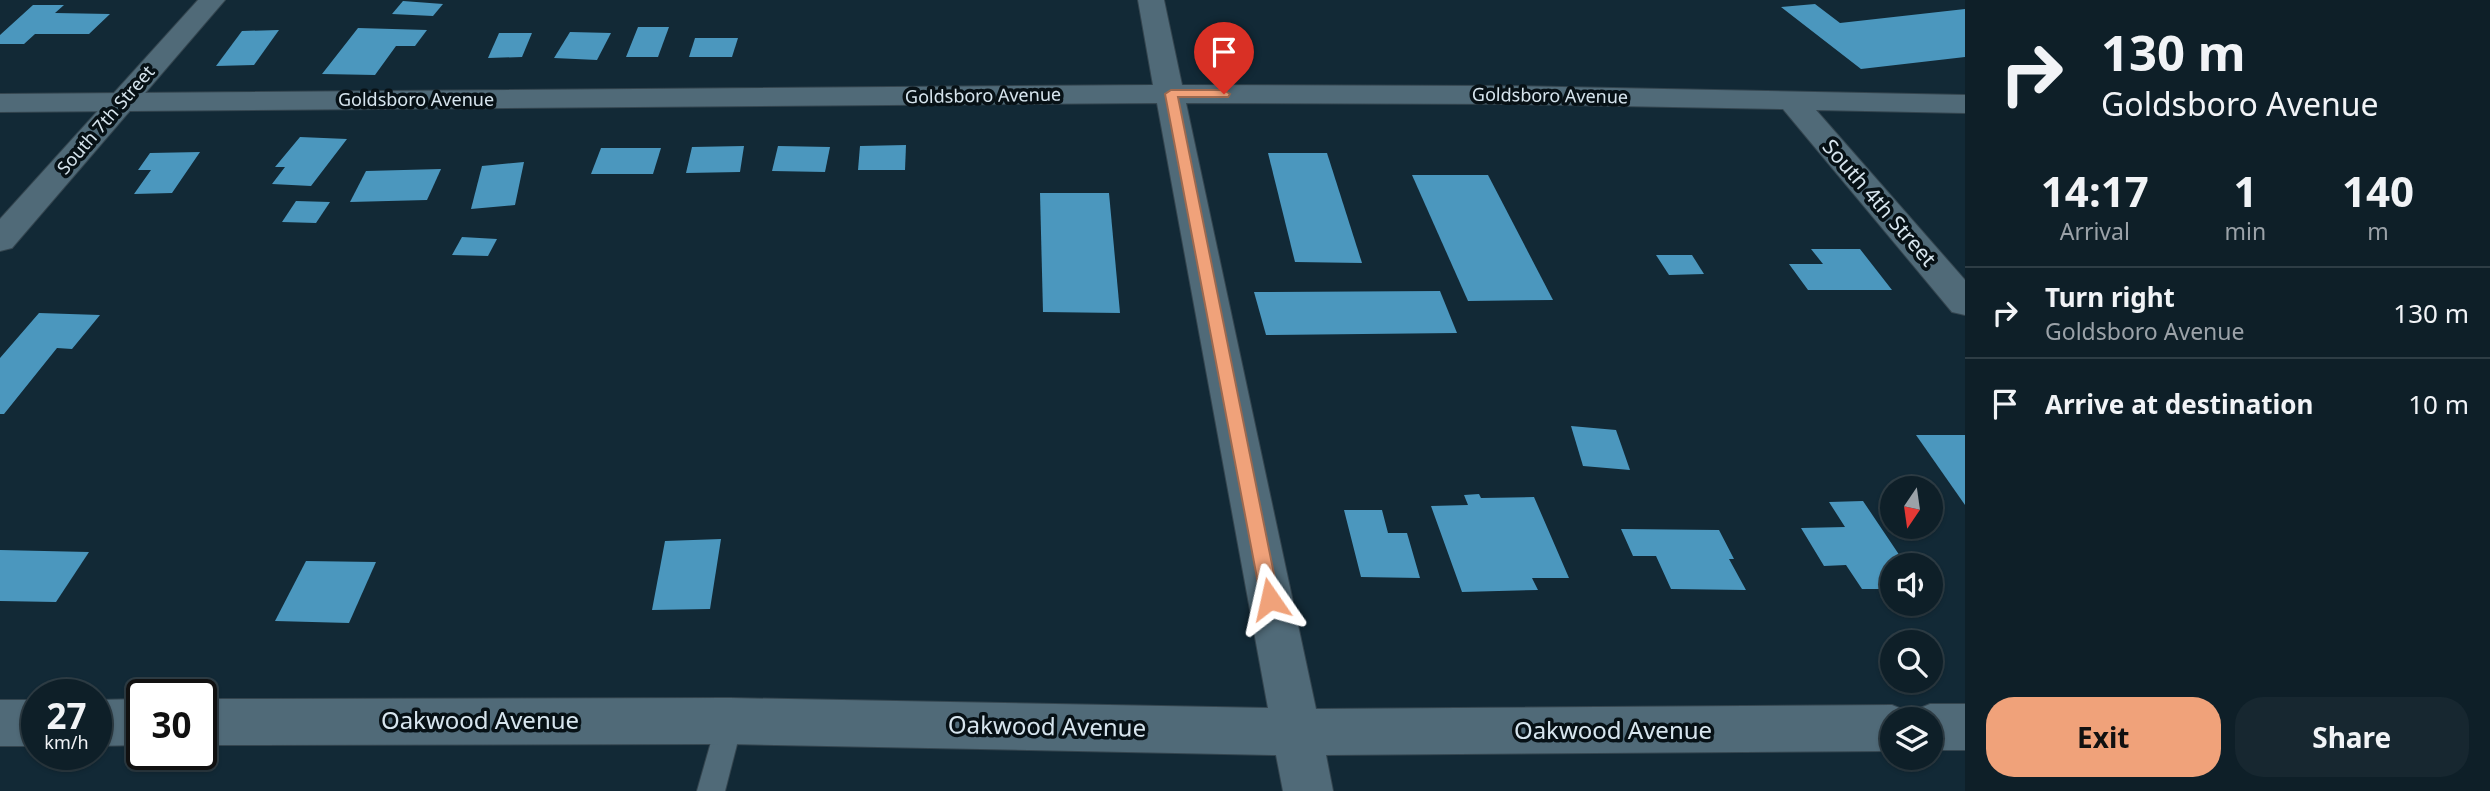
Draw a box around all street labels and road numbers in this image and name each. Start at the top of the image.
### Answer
street label: South 7th Street [51,59,160,179]
street label: Goldsboro Avenue [905,82,1061,108]
street label: Goldsboro Avenue [1472,82,1628,108]
street label: Goldsboro Avenue [338,87,494,111]
street label: South 4th Street [1817,133,1943,272]
street label: Oakwood Avenue [381,703,579,736]
street label: Oakwood Avenue [948,707,1146,744]
street label: Oakwood Avenue [1514,713,1712,746]

